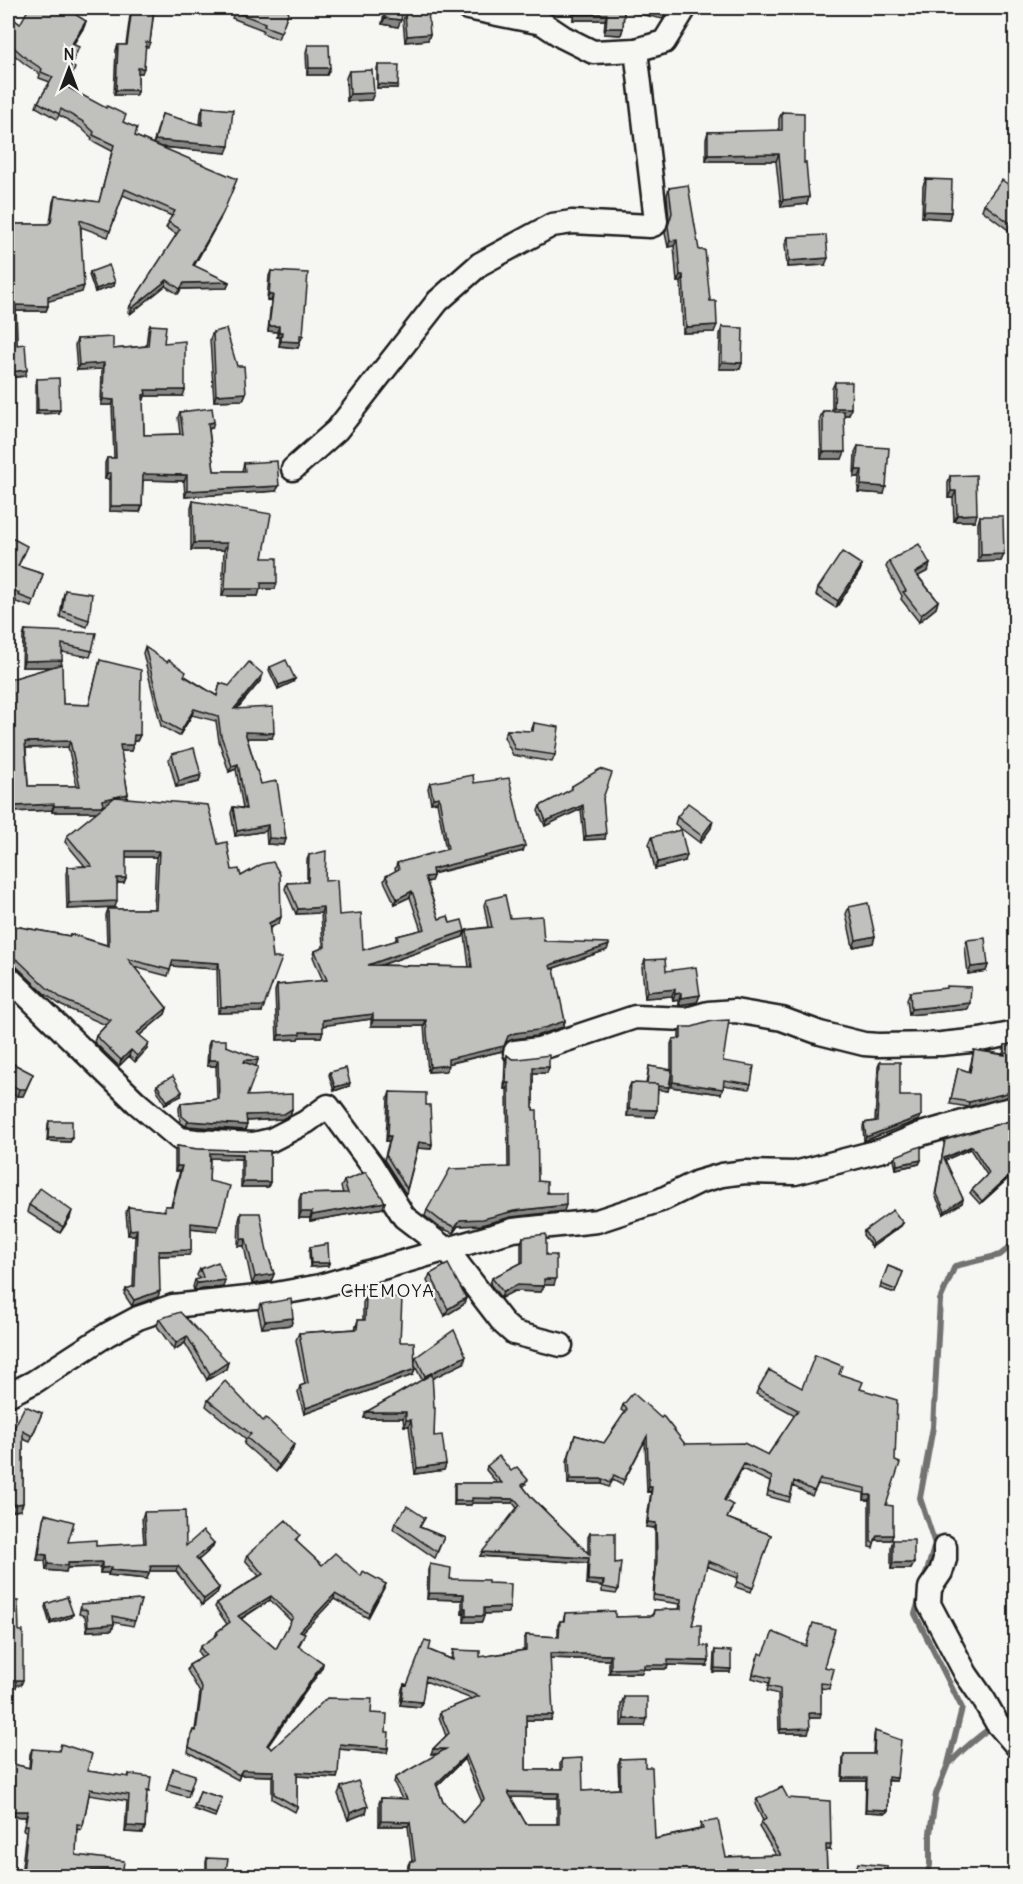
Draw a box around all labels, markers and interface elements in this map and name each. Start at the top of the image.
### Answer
north arrow [39,39,99,99]
text: N [63,44,75,64]
district label: CHEMOYA [341,1279,435,1302]

